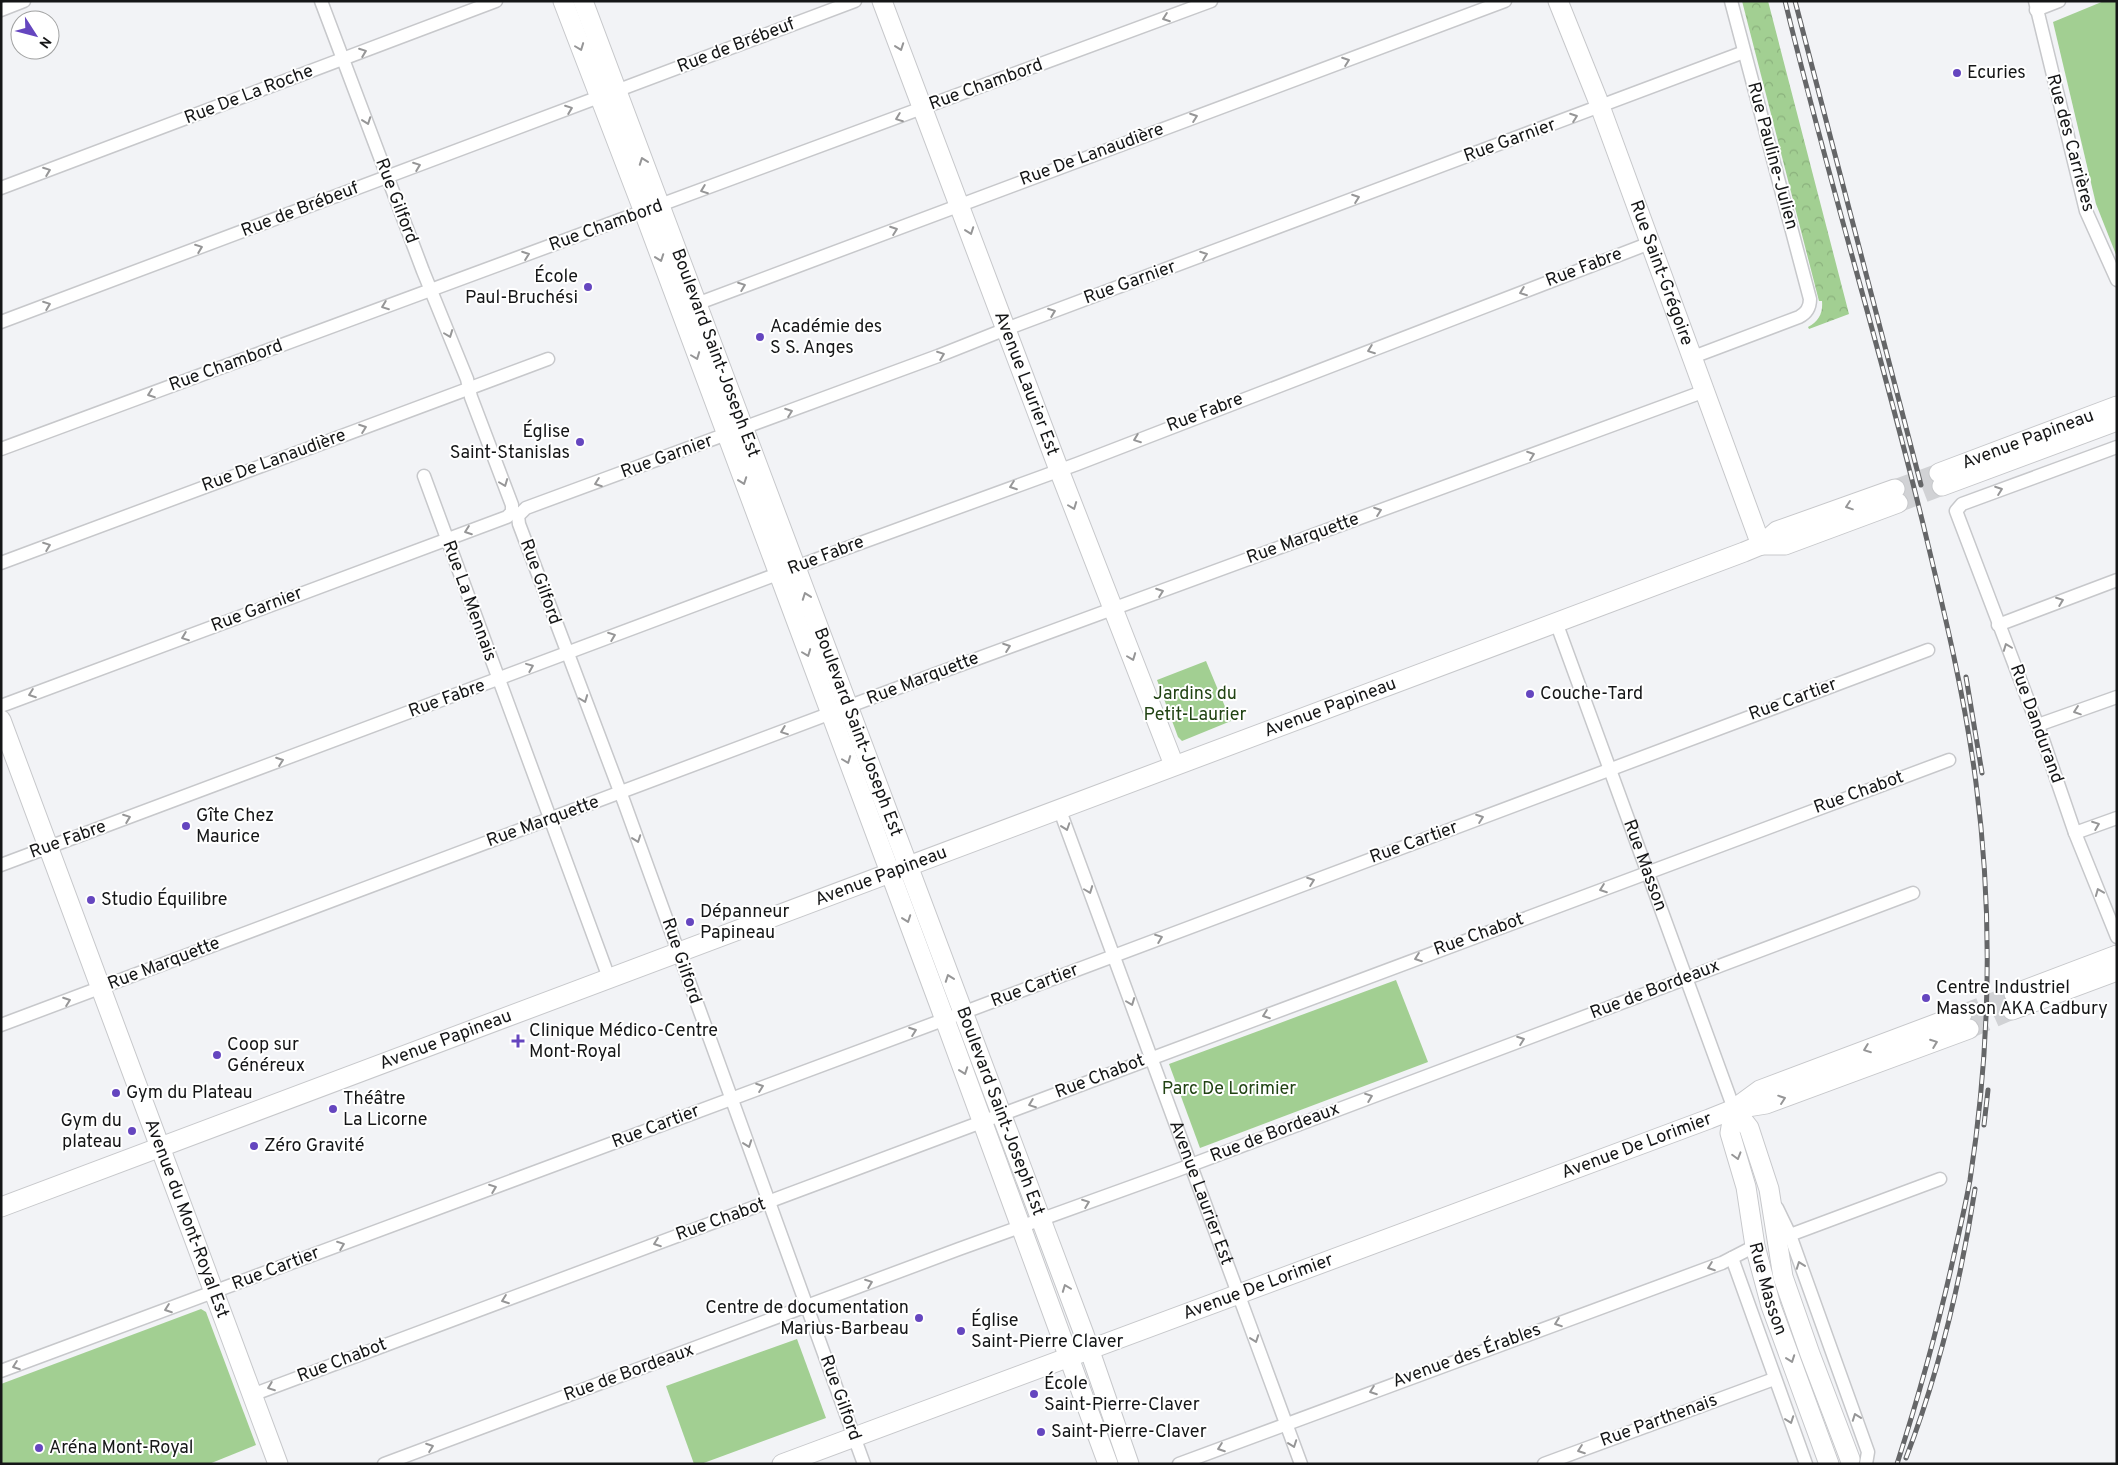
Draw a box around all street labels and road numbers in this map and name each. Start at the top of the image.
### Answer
street label: Rue de Brébeuf [674,13,798,79]
street label: Rue Chambord [926,54,1046,116]
street label: Rue De La Roche [181,60,317,130]
street label: Rue des Carrières [2041,71,2099,215]
street label: Rue Pauline-Julien [1741,80,1803,232]
street label: Rue Garnier [1461,114,1559,168]
street label: Rue De Lanaudière [1017,118,1167,192]
street label: Rue Gilford [369,155,423,247]
street label: Rue de Brébeuf [238,177,362,243]
street label: Rue Chambord [546,195,666,257]
street label: Rue Saint-Grégoire [1624,197,1698,349]
street label: Rue Fabre [1542,243,1626,293]
street label: Boulevard Saint-Joseph Est [666,245,765,461]
street label: Rue Garnier [1081,256,1179,310]
street label: Avenue Laurier Est [989,308,1064,459]
street label: Rue Chambord [166,335,286,397]
street label: Rue Fabre [1163,388,1247,438]
street label: Avenue Papineau [1959,404,2097,475]
street label: Rue De Lanaudière [199,424,349,498]
street label: Rue Garnier [618,430,716,484]
street label: Rue Marquette [1243,508,1363,570]
street label: Rue Fabre [784,531,868,581]
street label: Rue Gilford [514,536,566,628]
street label: Rue La Mennais [436,537,502,665]
street label: Rue Garnier [208,582,306,638]
street label: Boulevard Saint-Joseph Est [808,624,907,840]
street label: Rue Marquette [864,647,982,711]
street label: Rue Dandurand [2004,661,2068,787]
street label: Avenue Papineau [1261,672,1400,743]
street label: Rue Cartier [1746,673,1840,727]
street label: Rue Fabre [405,674,489,724]
street label: Rue Chabot [1811,766,1907,820]
street label: Rue Marquette [483,791,603,853]
street label: Rue Fabre [26,815,110,865]
street label: Rue Cartier [1367,816,1461,870]
street label: Rue Masson [1618,816,1672,914]
street label: Avenue Papineau [812,841,950,912]
street label: Rue Chabot [1431,908,1527,962]
street label: Rue Gilford [656,915,706,1007]
street label: Rue Marquette [105,932,223,996]
street label: Rue de Bordeaux [1587,955,1723,1025]
street label: Rue Cartier [988,959,1082,1013]
street label: Boulevard Saint-Joseph Est [951,1004,1050,1219]
street label: Avenue Papineau [376,1005,515,1075]
street label: Rue Chabot [1052,1049,1148,1105]
street label: Rue de Bordeaux [1207,1098,1343,1168]
street label: Rue Cartier [609,1100,703,1154]
street label: Avenue De Lorimier [1558,1107,1715,1184]
street label: Avenue du Mont-Royal Est [139,1116,234,1321]
street label: Avenue Laurier Est [1164,1117,1238,1268]
street label: Rue Chabot [673,1193,769,1247]
street label: Rue Masson [1743,1240,1792,1339]
street label: Rue Cartier [229,1242,323,1296]
street label: Avenue De Lorimier [1180,1248,1336,1325]
street label: Avenue des Érables [1389,1317,1544,1394]
street label: Rue Chabot [294,1333,390,1389]
street label: Rue de Bordeaux [561,1339,697,1407]
street label: Rue Gilford [814,1352,866,1444]
street label: Rue Parthenais [1597,1389,1721,1453]

